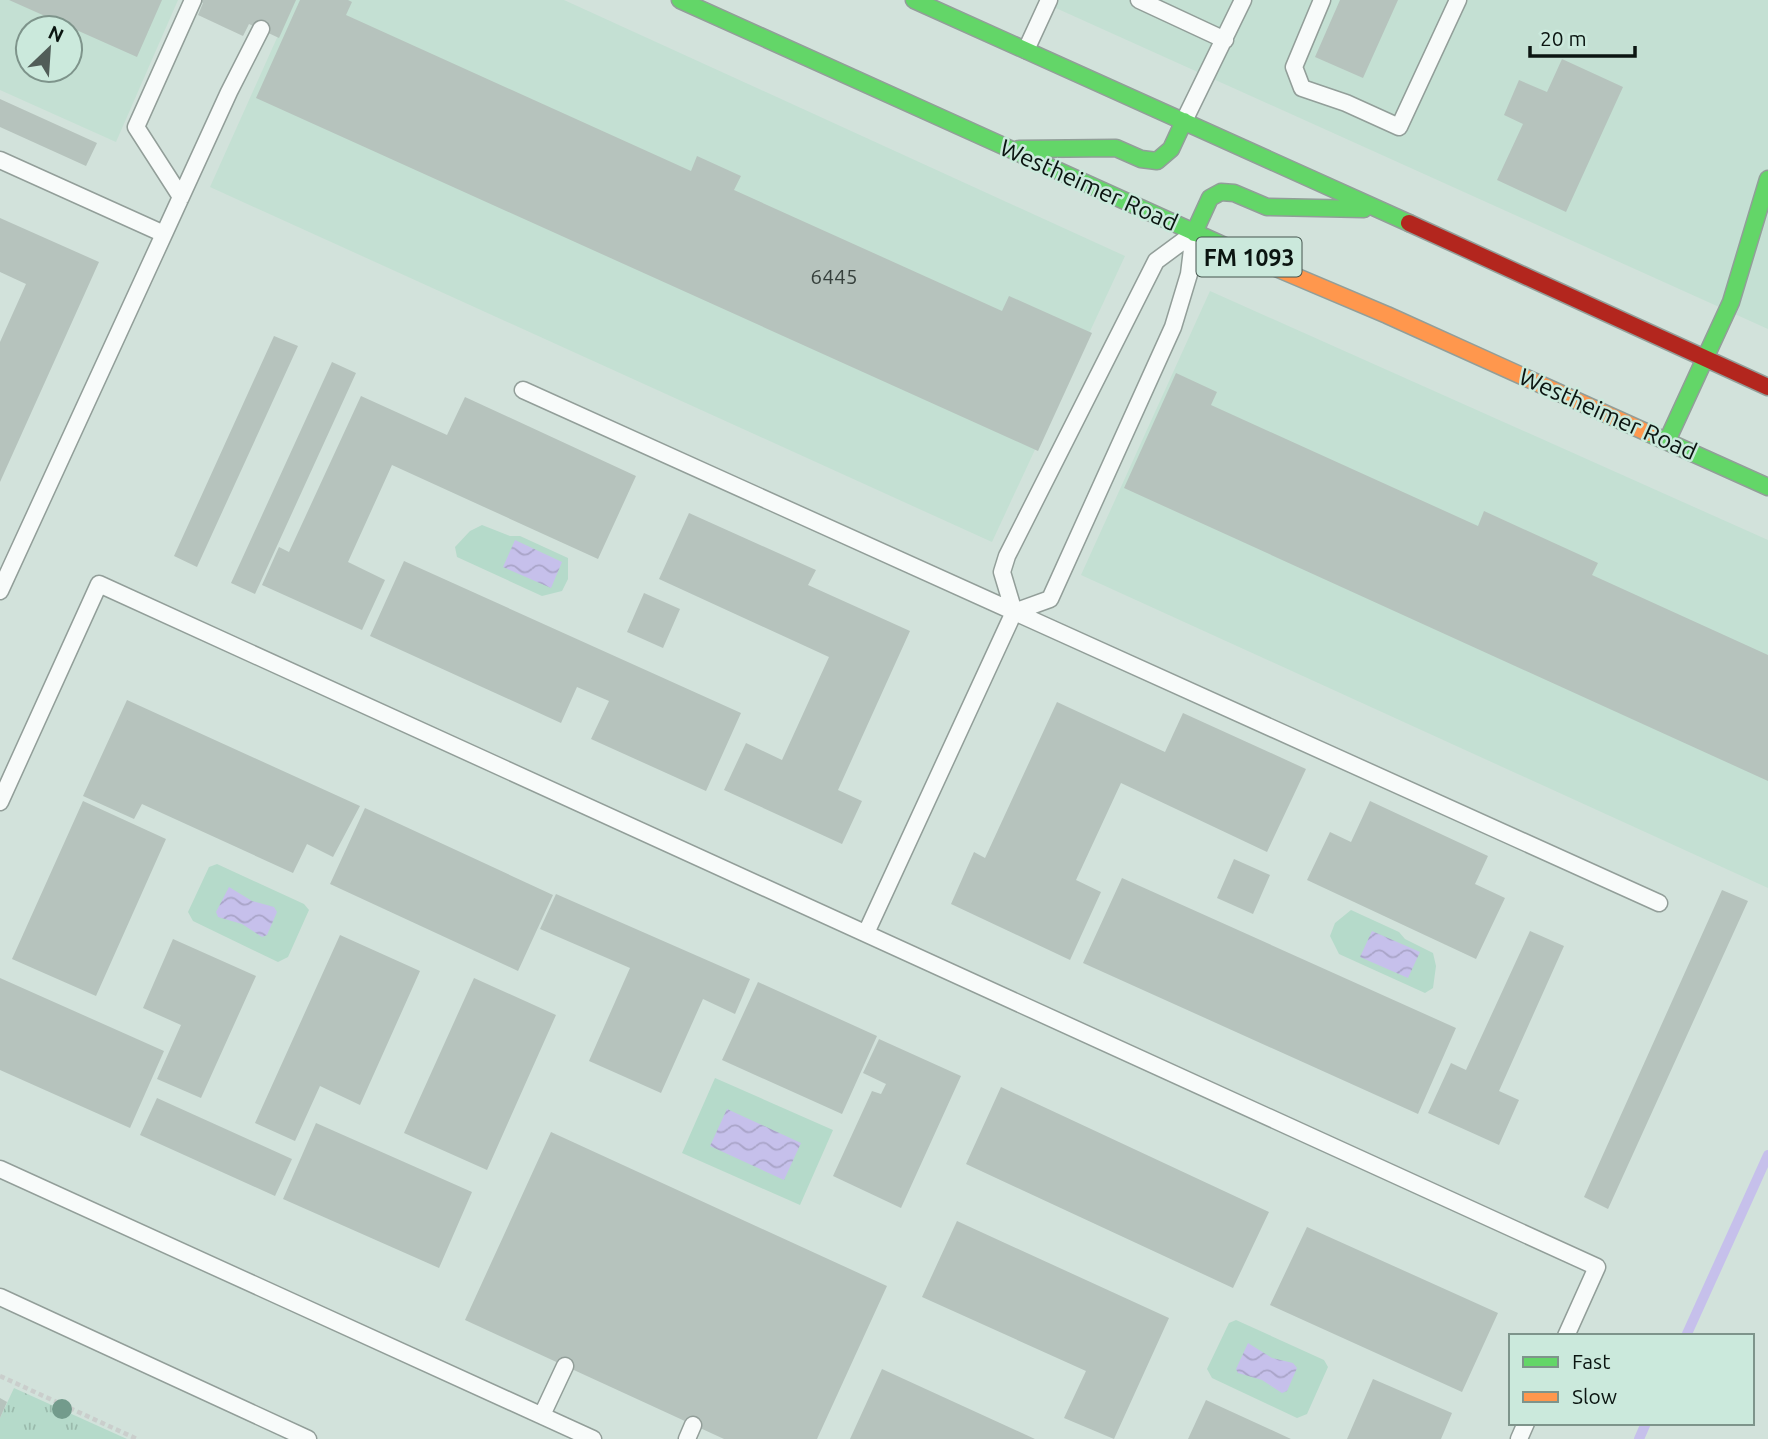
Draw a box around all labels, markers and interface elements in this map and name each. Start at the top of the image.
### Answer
north arrow [14,14,84,84]
scale bar [1530,14,1635,58]
text: N [45,21,67,47]
text: 20 m [1540,26,1587,50]
street label: Westheimer Road [996,134,1182,236]
road number: FM 1093 [1196,238,1302,276]
house number: 6445 [810,264,858,288]
street label: Westheimer Road [1515,363,1701,465]
legend [1509,1334,1754,1425]
text: Fast [1572,1349,1610,1373]
text: Slow [1572,1384,1617,1408]

